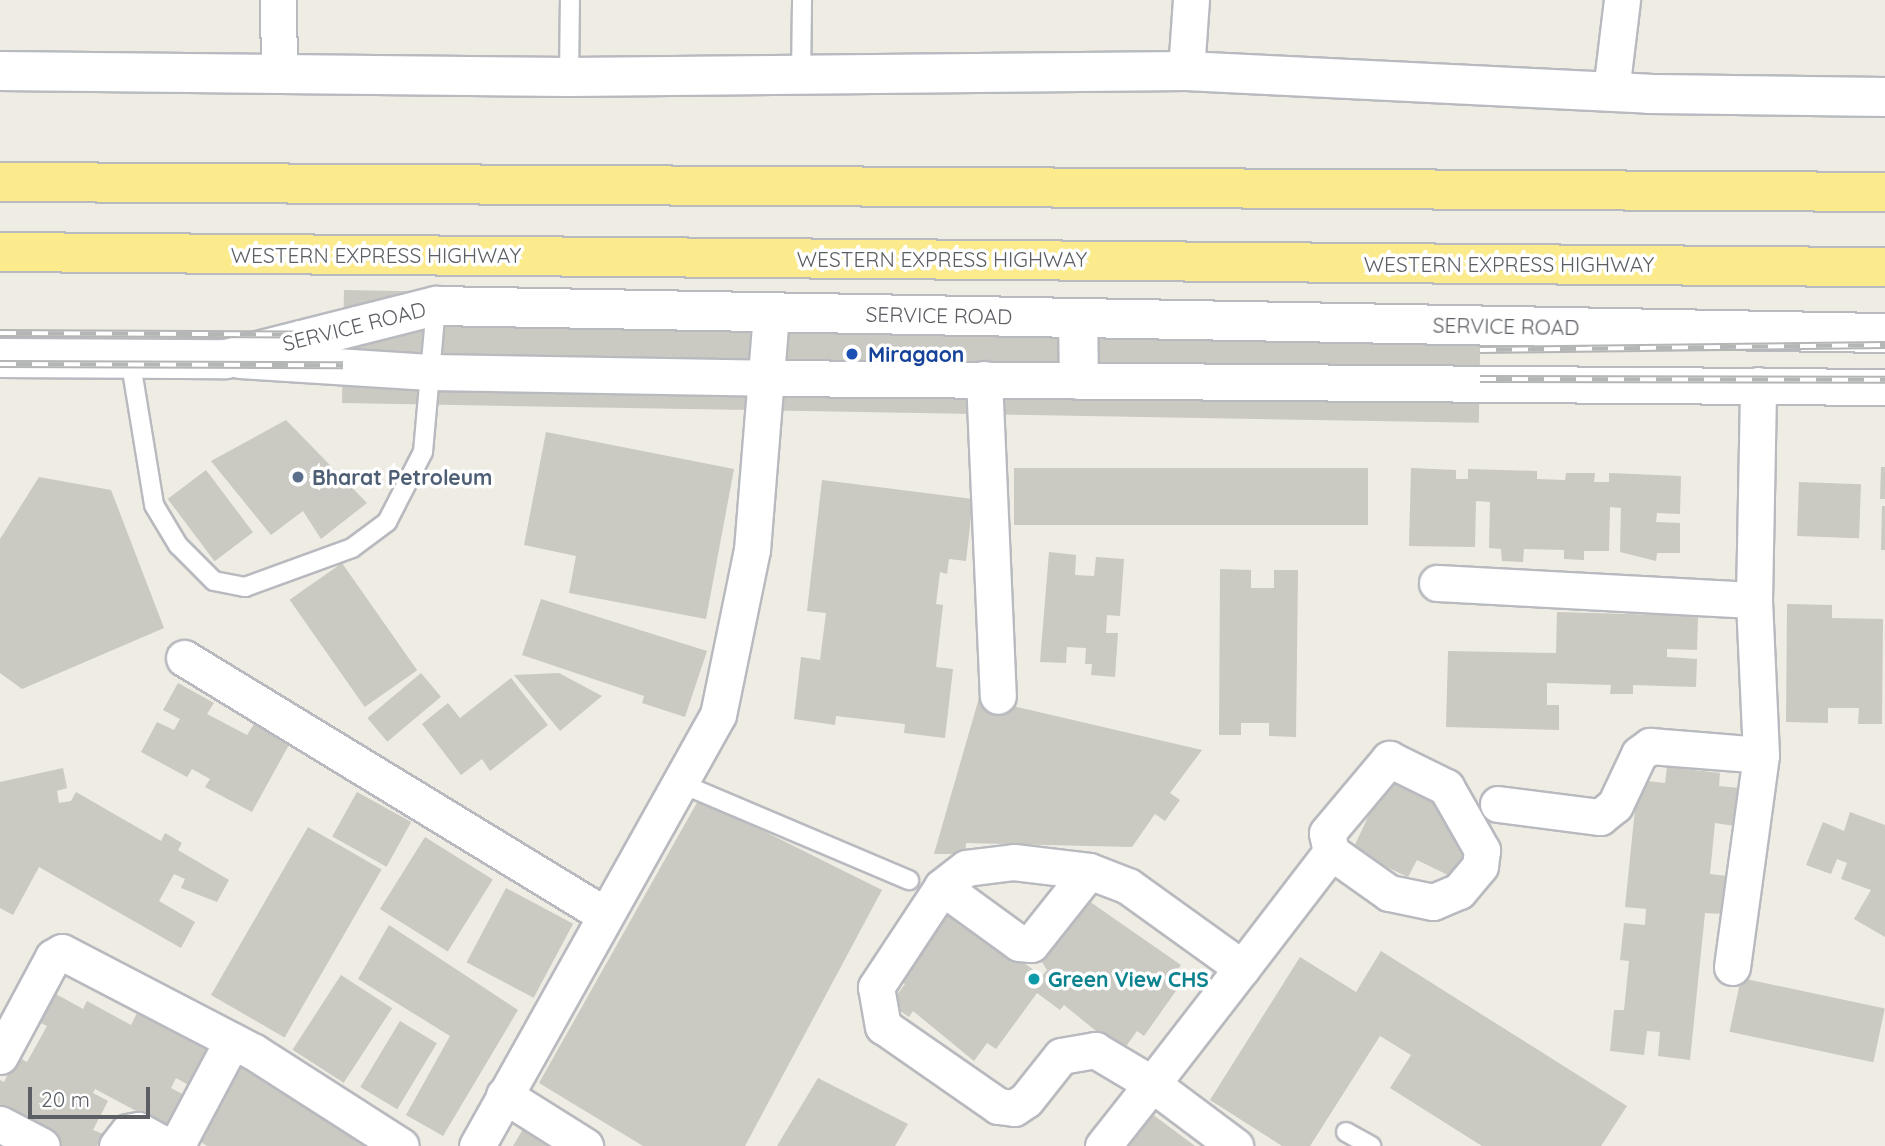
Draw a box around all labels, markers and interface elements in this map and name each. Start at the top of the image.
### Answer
street label: WESTERN EXPRESS HIGHWAY [231,242,521,268]
street label: WESTERN EXPRESS HIGHWAY [797,246,1087,272]
street label: WESTERN EXPRESS HIGHWAY [1364,251,1654,277]
street label: SERVICE ROAD [280,296,428,356]
street label: SERVICE ROAD [865,301,1013,329]
street label: SERVICE ROAD [1432,312,1580,340]
place label: Miragaon [868,341,964,367]
marker: Miragaon [842,344,862,364]
place label: Bharat Petroleum [312,464,492,490]
marker: Bharat Petroleum [290,469,306,485]
place label: Green View CHS [1048,966,1209,992]
marker: Green View CHS [1026,971,1042,987]
scale bar [32,1072,154,1116]
text: 20 m [41,1086,90,1112]

